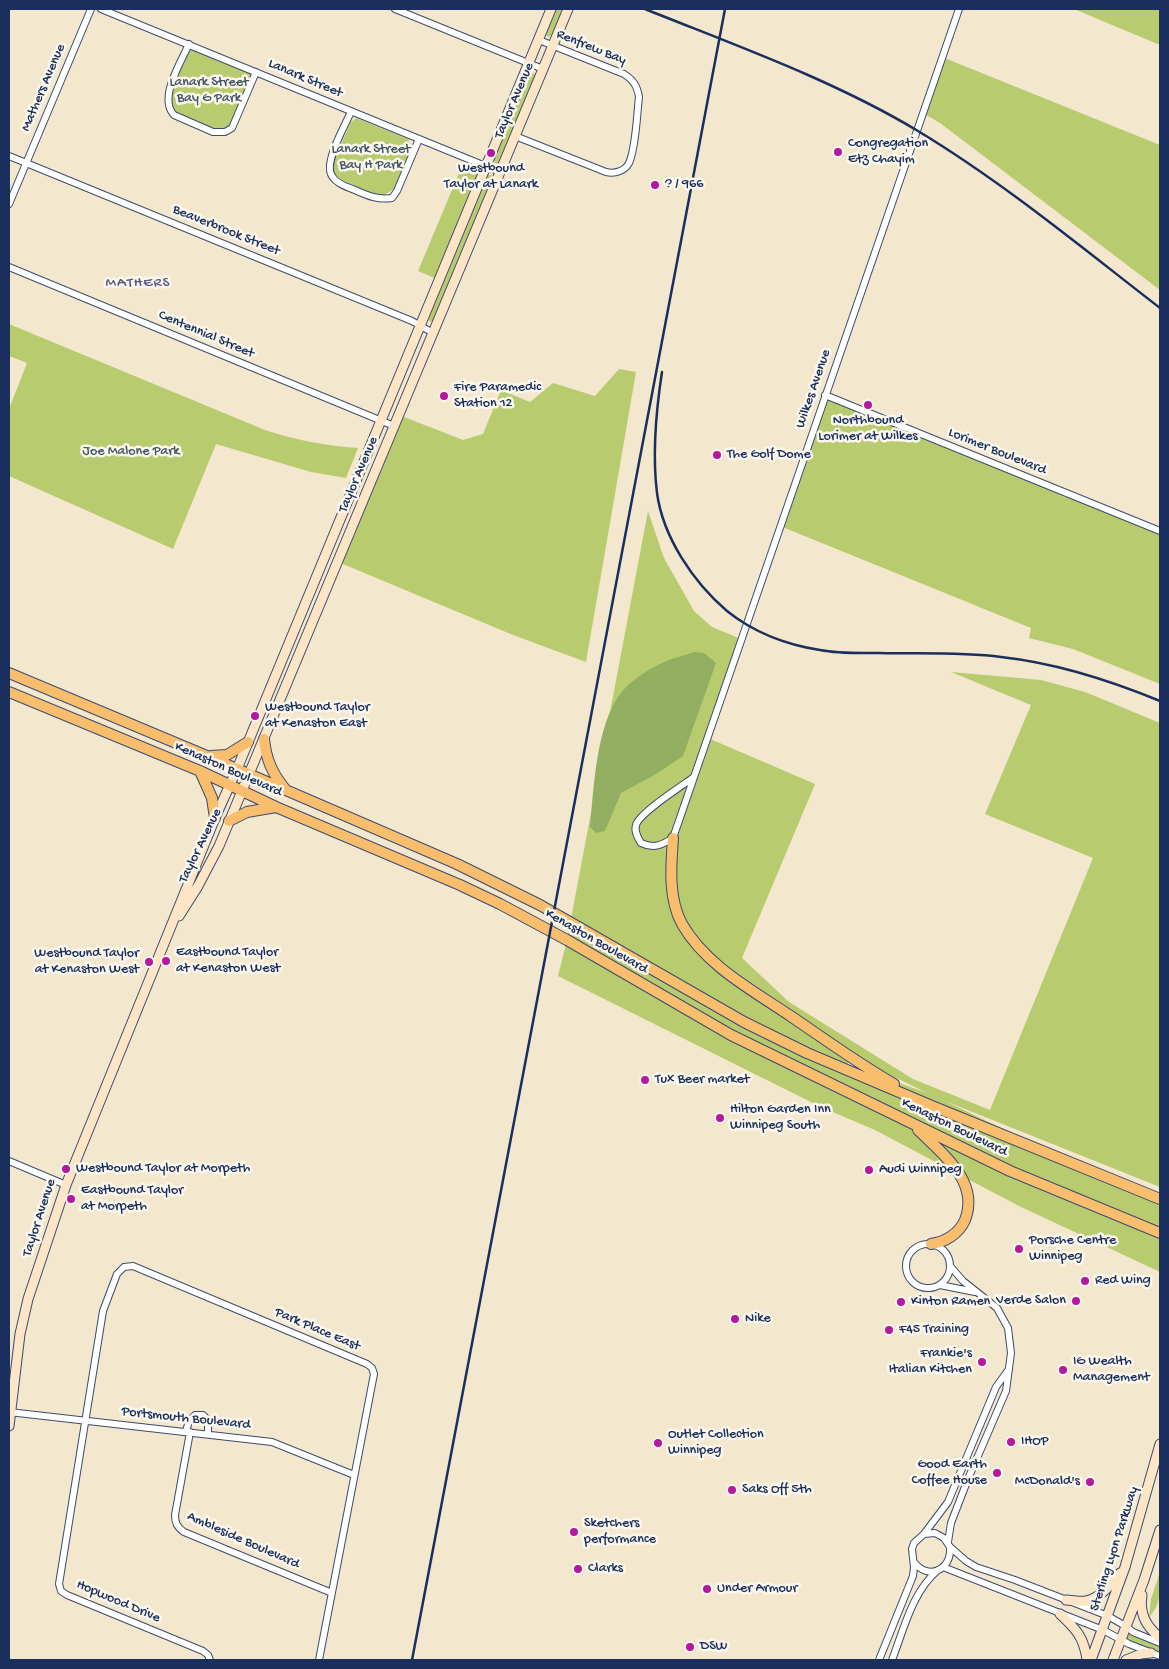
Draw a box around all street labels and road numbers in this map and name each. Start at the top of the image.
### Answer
street label: Renfrew Bay [554,26,628,70]
street label: Mathers Avenue [18,42,70,134]
street label: Lanark Street [265,56,345,102]
street label: Taylor Avenue [491,61,539,141]
street label: Beaverbrook Street [170,202,282,260]
street label: Centennial Street [156,307,256,363]
street label: Wilkes Avenue [793,347,835,431]
street label: Lorimer Boulevard [946,425,1048,479]
street label: Taylor Avenue [335,435,383,515]
street label: Kenaston Boulevard [172,739,284,801]
street label: Taylor Avenue [176,806,226,886]
street label: Kenaston Boulevard [542,906,650,978]
street label: Kenaston Boulevard [898,1095,1010,1161]
street label: Taylor Avenue [20,1177,60,1259]
street label: Park Place East [272,1304,362,1356]
street label: Portsmouth Boulevard [121,1404,251,1434]
street label: Sterling Lyon Parkway [1087,1485,1143,1613]
street label: Ambleside Boulevard [184,1509,302,1573]
street label: Hopwood Drive [73,1577,163,1627]

